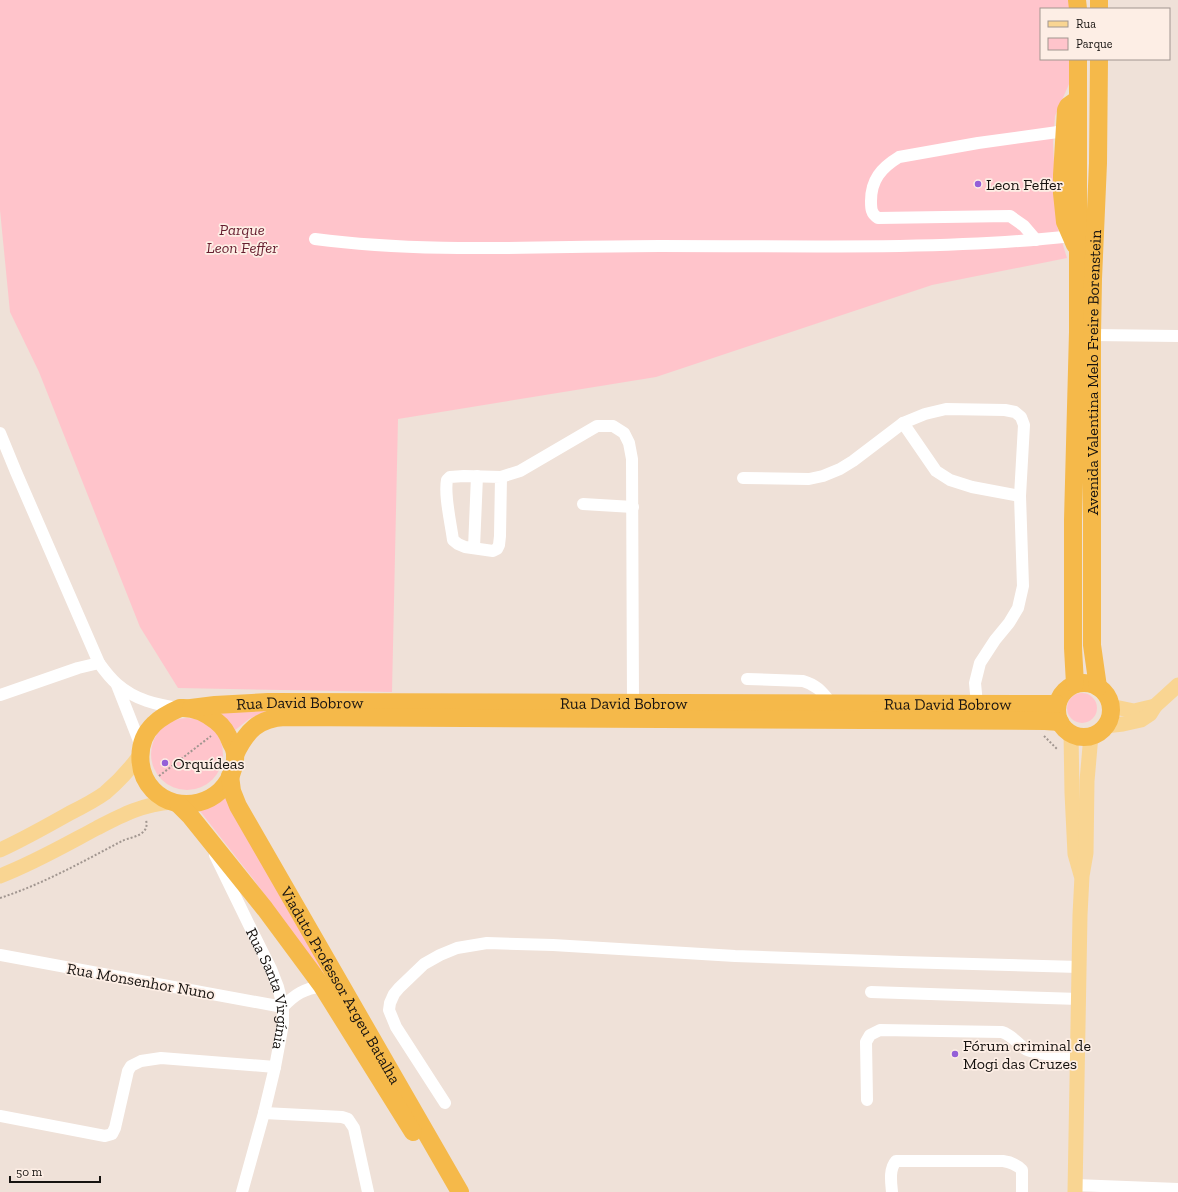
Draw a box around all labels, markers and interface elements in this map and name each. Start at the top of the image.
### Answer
legend [1040,8,1170,60]
text: Rua [1076,17,1096,31]
text: Parque [1076,37,1113,51]
place label: Leon Feffer [986,175,1064,194]
marker: Leon Feffer [973,179,983,189]
park label: Parque Leon Feffer [206,220,278,257]
street label: Avenida Valentina Melo Freire Borenstein [1083,228,1105,515]
street label: Rua David Bobrow [236,692,364,713]
street label: Rua David Bobrow [560,693,688,713]
street label: Rua David Bobrow [884,694,1012,713]
place label: Orquídeas [173,754,244,773]
marker: Orquídeas [160,758,170,768]
street label: Viaduto Professor Argeu Batalha [276,882,405,1087]
street label: Rua Santa Virgínia [242,924,293,1052]
street label: Rua Monsenhor Nuno [65,959,217,1003]
place label: Fórum criminal de Mogi das Cruzes [963,1036,1091,1073]
marker: Fórum criminal de Mogi das Cruzes [950,1049,960,1059]
scale bar [10,1158,100,1184]
text: 50 m [16,1165,43,1179]

